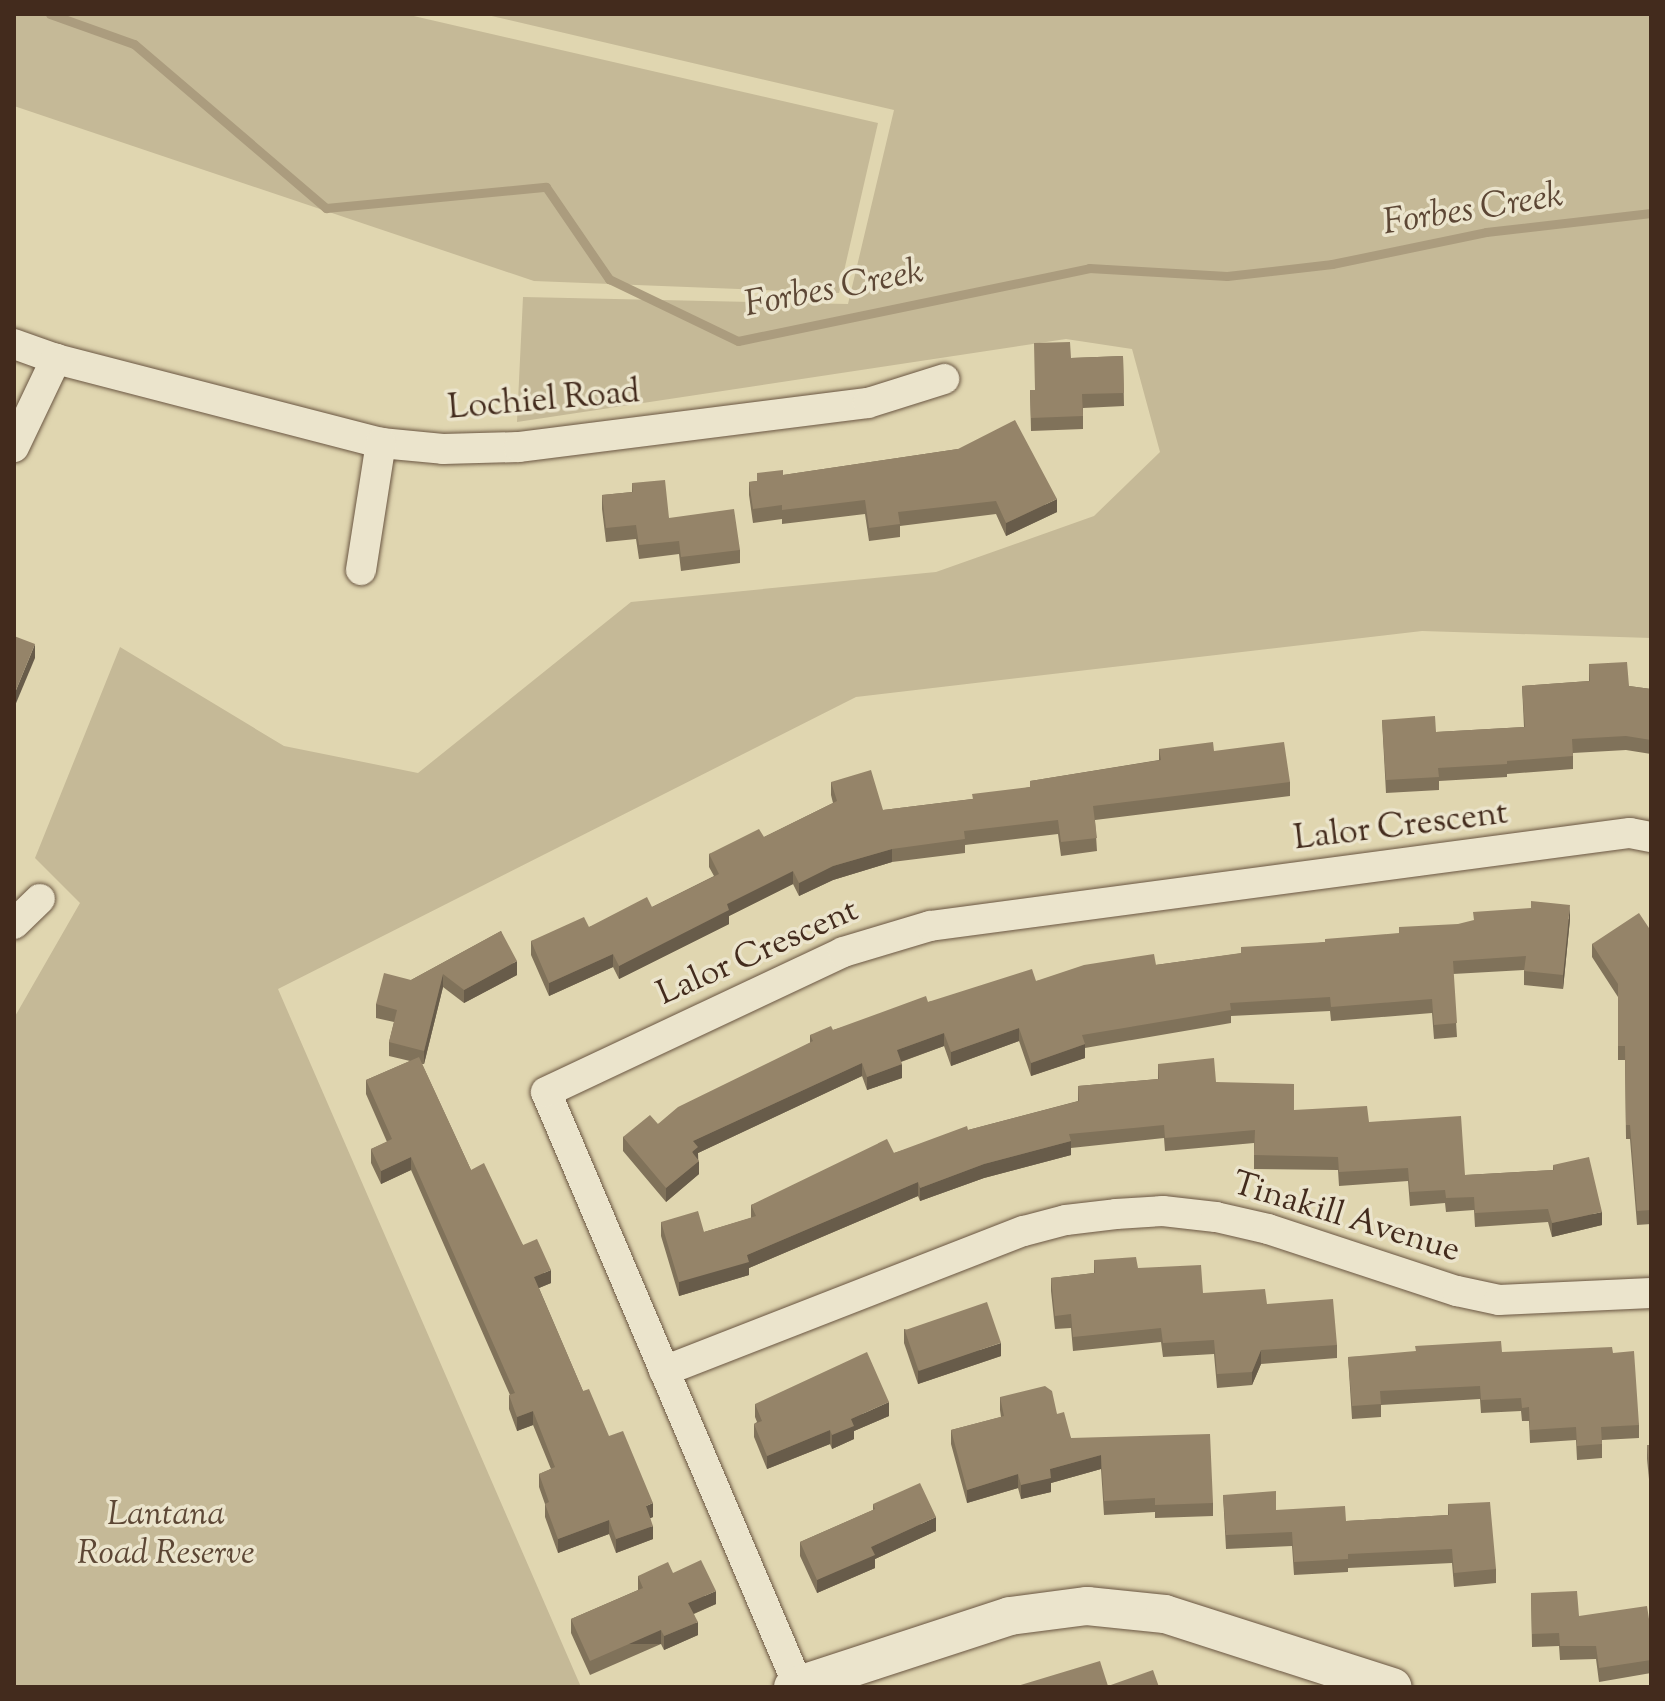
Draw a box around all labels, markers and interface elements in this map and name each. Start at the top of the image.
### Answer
water label: Forbes Creek [1380,175,1566,247]
water label: Forbes Creek [741,251,927,329]
street label: Lochiel Road [446,372,642,430]
street label: Lalor Crescent [1292,794,1510,860]
street label: Lalor Crescent [651,891,865,1015]
street label: Tinakill Avenue [1227,1164,1465,1272]
park label: Lantana Road Reserve [77,1495,255,1574]

